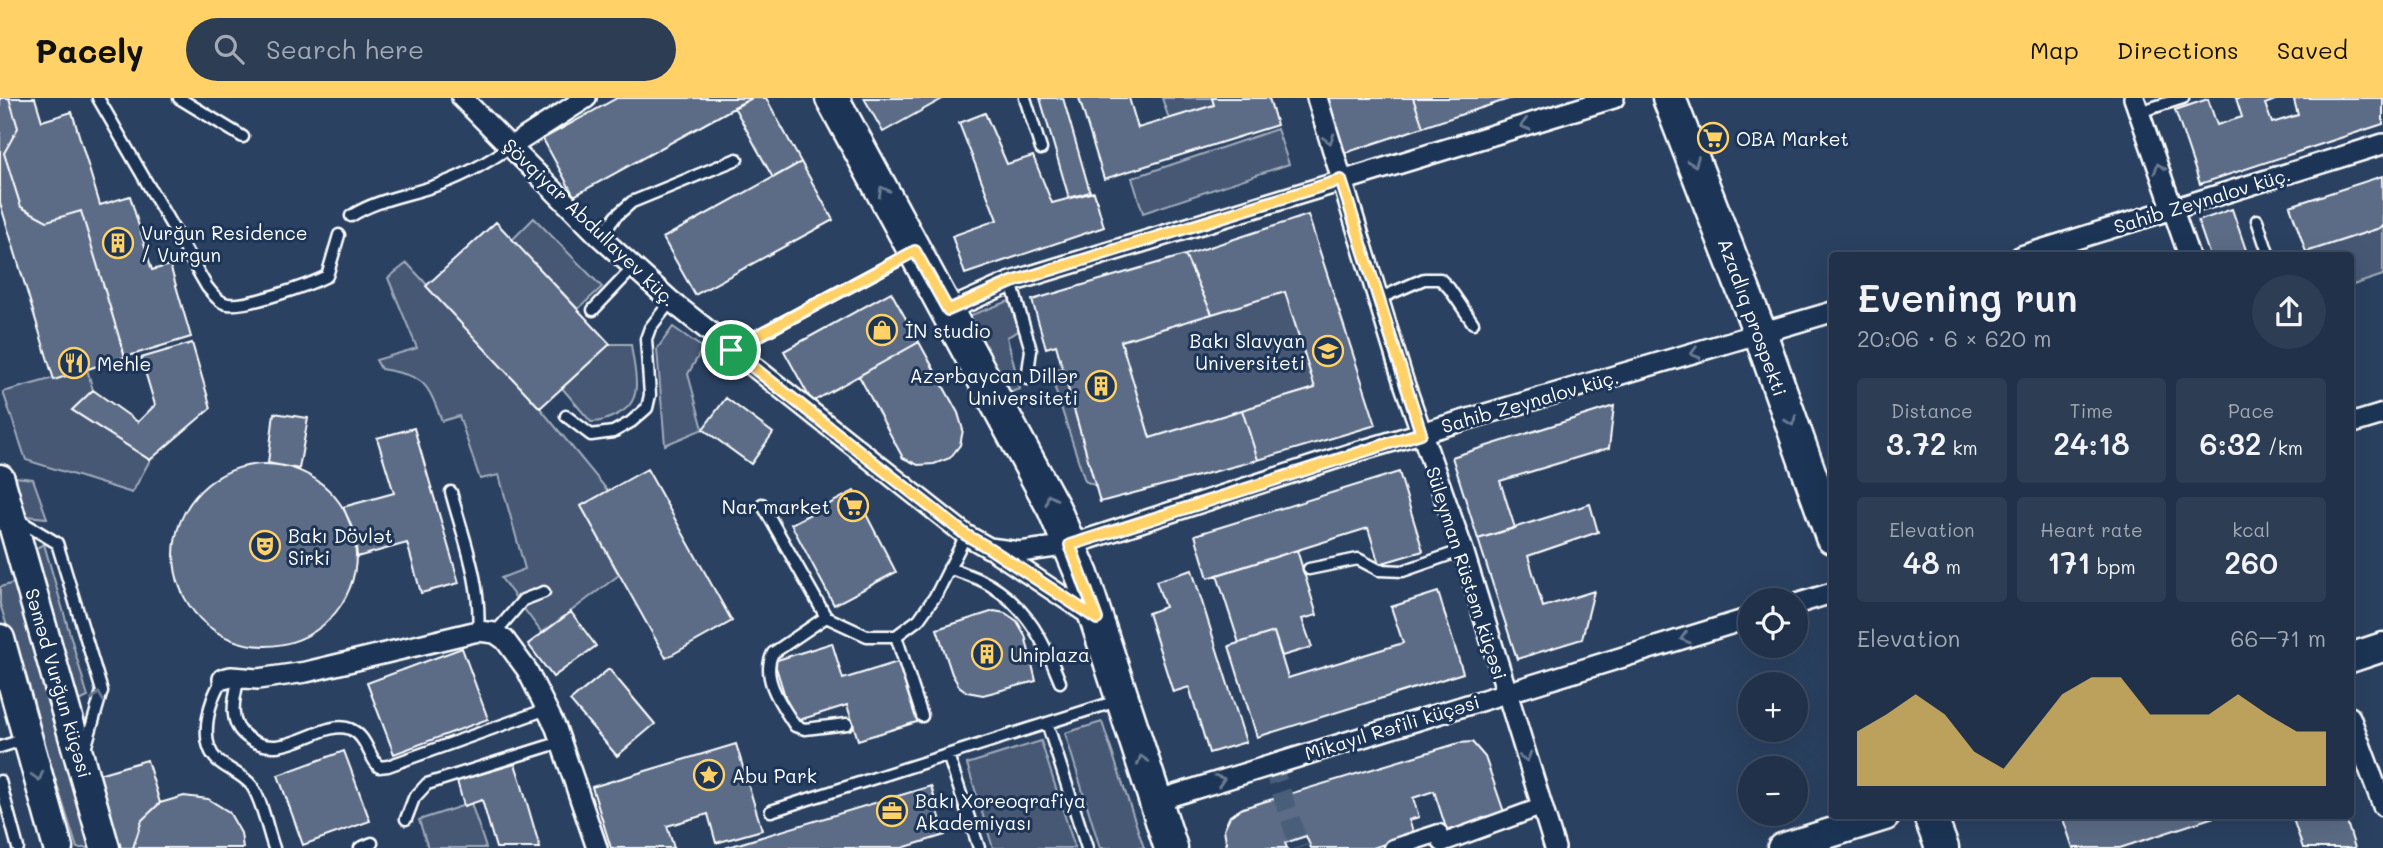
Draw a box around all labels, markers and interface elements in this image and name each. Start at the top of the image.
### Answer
search box [186,18,676,81]
text: Pacely [35,28,144,71]
icon: search [210,30,248,68]
text: Search here [266,32,424,66]
text: Map [2030,34,2079,65]
text: Directions [2117,34,2239,65]
text: Saved [2277,34,2348,65]
one-way arrow [1519,116,1531,131]
supermarket icon: OBA Market [1696,121,1730,155]
place label: OBA Market [1736,126,1849,151]
one-way arrow [1321,132,1335,145]
street label: Şövqiyar Abdullayev küç. [498,133,682,311]
one-way arrow [1685,155,1699,167]
street label: Sahib Zeynalov küç. [2111,161,2293,239]
one-way arrow [2153,162,2167,175]
one-way arrow [878,186,891,198]
place label: Vurğun Residence / Vurgun [141,220,307,267]
building icon: Vurğun Residence / Vurgun [101,226,135,260]
street label: Azadlıq prospekti [1713,235,1793,399]
text: Evening run [1857,272,2078,322]
button: share [2252,275,2326,349]
shop icon: İN studio [865,313,899,347]
place label: İN studio [905,318,991,343]
pin [701,320,761,380]
text: 20:06 · 6 × 620 m [1857,323,2052,353]
place label: Bakı Slavyan Universiteti [1190,328,1305,375]
icon: arrive [712,331,750,369]
school or university icon: Bakı Slavyan Universiteti [1311,334,1345,368]
one-way arrow [1689,344,1701,359]
restaurant icon: Mehle [57,346,91,380]
place label: Mehle [97,351,151,376]
place label: Azərbaycan Dillər Universiteti [910,363,1078,410]
street label: Sahib Zeynalov küç. [1438,364,1622,438]
building icon: Azərbaycan Dillər Universiteti [1084,369,1118,403]
text: Distance [1891,398,1973,423]
text: Time [2070,398,2113,423]
text: Pace [2228,398,2274,423]
one-way arrow [1783,414,1797,426]
text: 3.72 [1886,423,1946,463]
text: 24:18 [2053,423,2130,463]
text: 6:32 [2199,423,2262,463]
text: km [1946,435,1978,460]
text: /km [2262,435,2303,460]
street label: Süleyman Rüstəm küçəsi [1421,463,1513,683]
supermarket icon: Nar market [836,489,870,523]
place label: Nar market [722,494,830,519]
one-way arrow [1044,494,1058,507]
text: Elevation [1889,517,1974,542]
text: Heart rate [2040,517,2143,542]
text: kcal [2232,517,2270,542]
place label: Bakı Dövlət Sirki [288,523,393,570]
theatre icon: Bakı Dövlət Sirki [248,529,282,563]
text: 48 [1903,542,1940,582]
text: 171 [2047,542,2091,582]
text: 260 [2224,542,2278,582]
text: m [1940,554,1961,579]
text: bpm [2091,554,2136,579]
street label: Səməd Vurğun küçəsi [20,585,98,781]
map controls [1738,588,1808,826]
button: locate [1738,588,1808,658]
text: Elevation [1857,623,1960,653]
text: 66–71 m [2231,623,2326,653]
one-way arrow [1679,629,1691,644]
building icon: Uniplaza [970,637,1004,671]
place label: Uniplaza [1010,642,1090,667]
button: + [1738,672,1808,742]
street label: Mikayıl Rəfili küçəsi [1301,688,1483,766]
one-way arrow [91,692,106,703]
one-way arrow [1518,751,1532,763]
one-way arrow [1136,754,1150,766]
button: − [1738,756,1808,826]
place icon: Abu Park [692,758,726,792]
place label: Abu Park [732,763,817,788]
one-way arrow [29,770,44,782]
one-way arrow [1214,774,1226,788]
place label: Bakı Xoreoqrafiya Akademiyası [915,788,1086,835]
office icon: Bakı Xoreoqrafiya Akademiyası [875,794,909,828]

